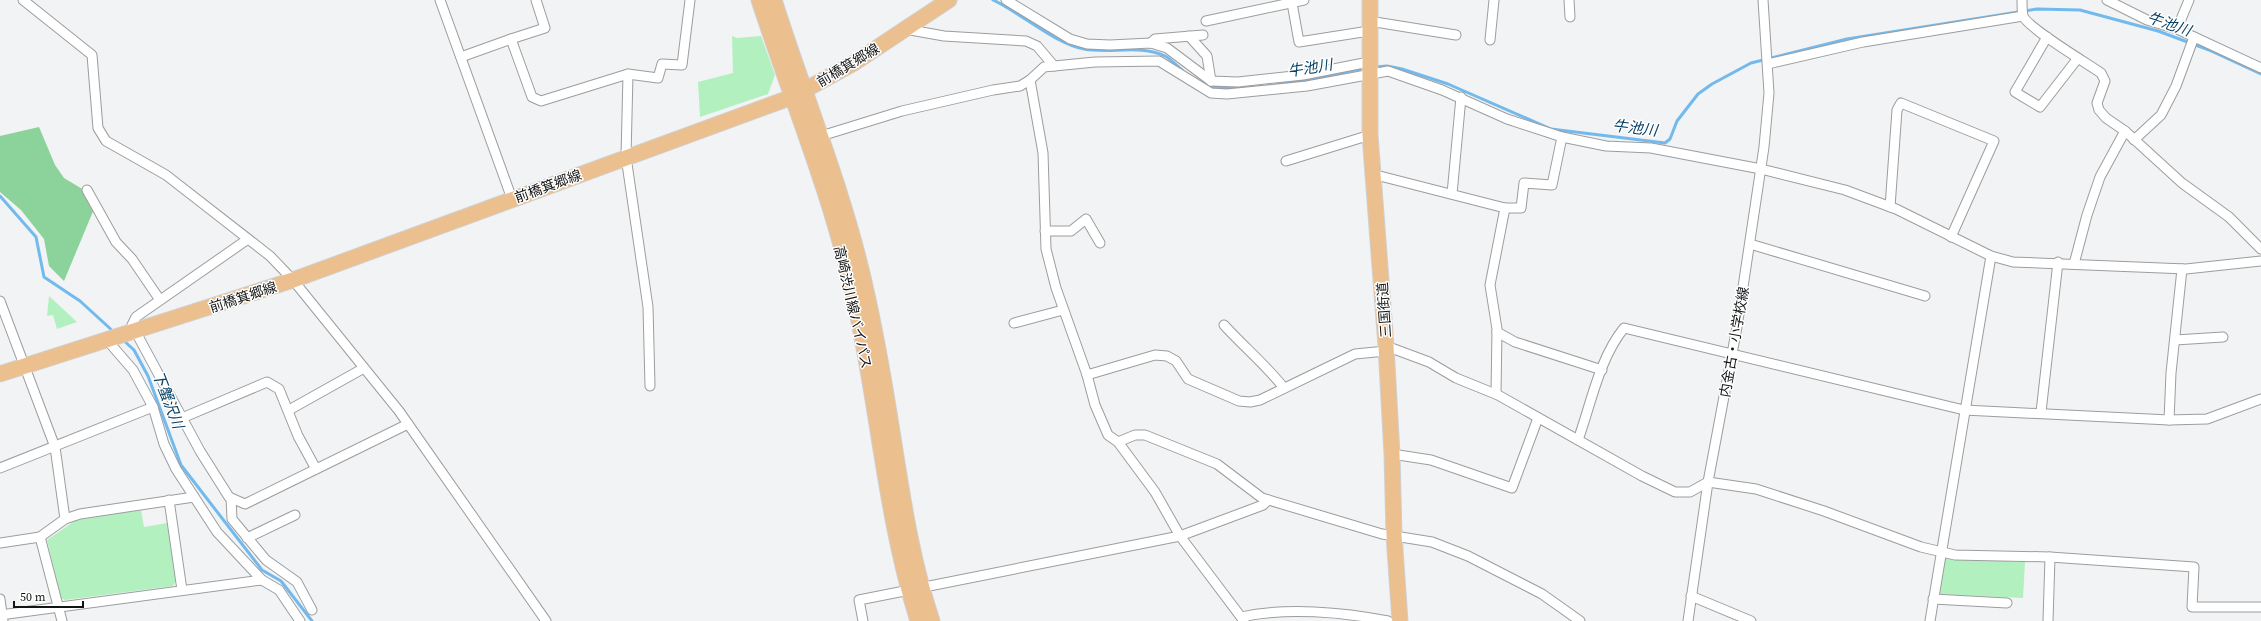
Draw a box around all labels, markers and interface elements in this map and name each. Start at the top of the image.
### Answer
water label: 牛池川 [2144,6,2196,41]
street label: 前橋箕郷線 [813,38,883,92]
water label: 牛池川 [1286,53,1336,81]
water label: 牛池川 [1611,114,1661,141]
street label: 前橋箕郷線 [512,165,584,207]
street label: 高崎渋川線バイパス [829,243,877,371]
street label: 前橋箕郷線 [207,277,279,317]
street label: 三国街道 [1372,281,1396,339]
street label: 内金古・小学校線 [1714,285,1754,399]
water label: 下蟹沢川 [148,368,190,433]
scale bar [14,583,83,609]
text: 50 m [20,589,46,605]

